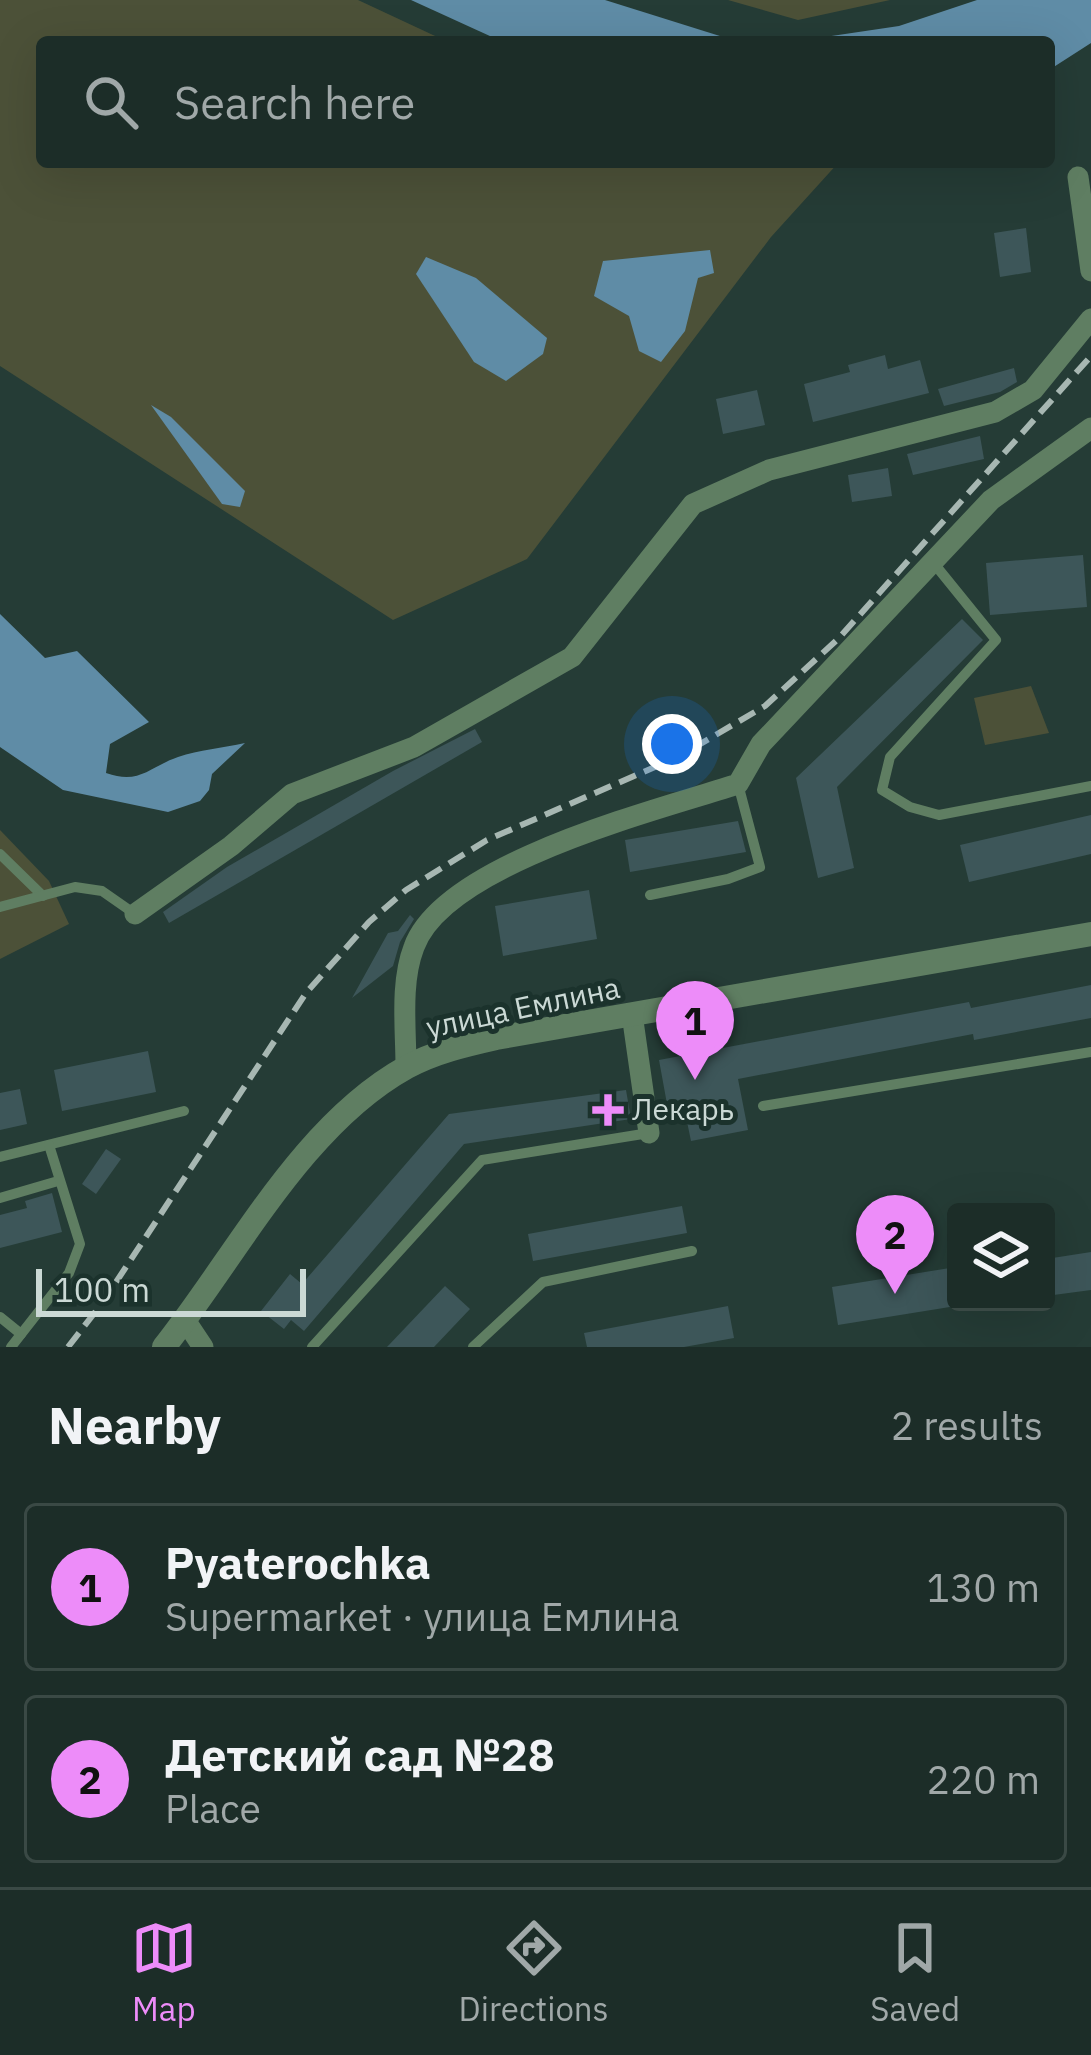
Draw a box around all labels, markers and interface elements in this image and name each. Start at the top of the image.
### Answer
search box [36,36,1055,168]
icon: search [78,69,144,135]
text: Search here [174,73,415,131]
your location [642,714,702,774]
street label: улица Емлина [422,967,623,1046]
pin: 1 [656,981,734,1080]
place label: Лекарь [632,1089,734,1128]
marker: Лекарь [595,1097,621,1123]
pin: 2 [856,1195,934,1294]
map controls [947,1203,1055,1311]
button: layers [947,1203,1055,1311]
scale bar [36,1263,306,1316]
text: 100 m [54,1268,150,1311]
text: Nearby [48,1392,221,1458]
text: 2 results [891,1400,1043,1451]
text: Pyaterochka [165,1533,431,1591]
text: 1 [78,1562,102,1613]
text: 130 m [927,1562,1040,1613]
text: Supermarket · улица Емлина [165,1591,679,1642]
text: Детский сад №28 [165,1725,555,1783]
text: 2 [78,1754,102,1805]
text: 220 m [927,1754,1040,1805]
text: Place [165,1783,261,1834]
tab: Map [131,1915,197,2030]
tab: Directions [459,1915,609,2030]
tab: Saved [870,1915,960,2030]

